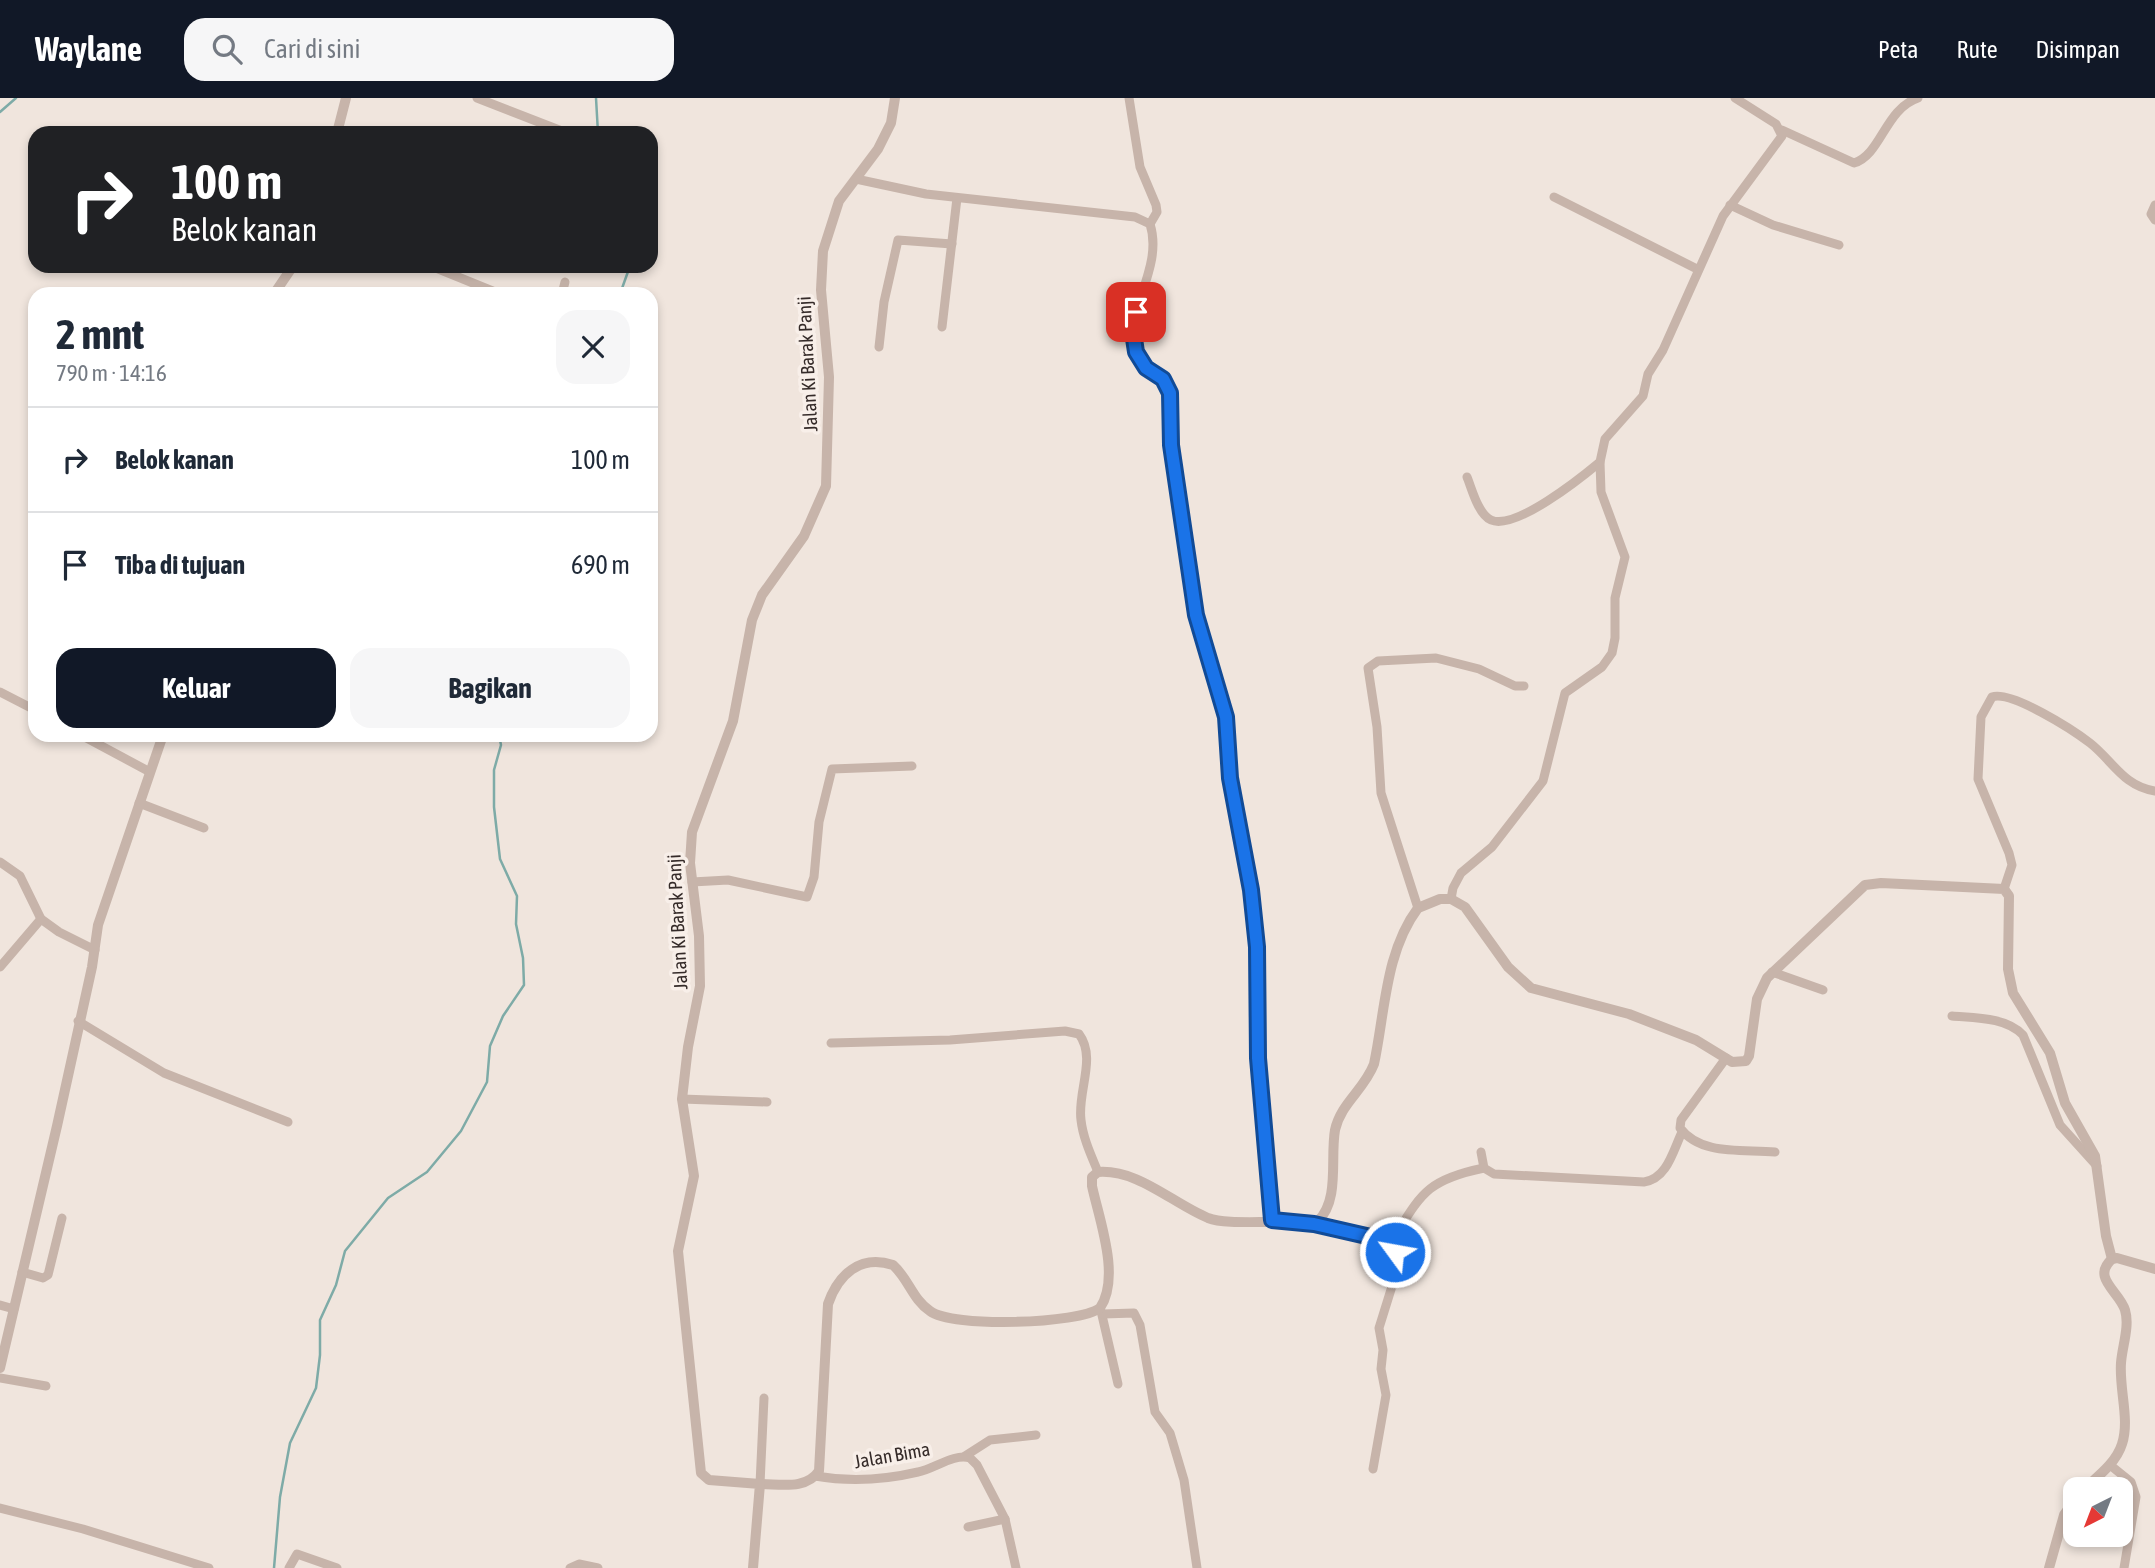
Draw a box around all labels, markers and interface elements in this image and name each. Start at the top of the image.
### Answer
search box [184,18,674,81]
text: Waylane [35,30,142,68]
icon: search [208,30,246,68]
text: Cari di sini [264,34,361,64]
text: Peta [1878,36,1918,63]
text: Rute [1956,36,1998,63]
text: Disimpan [2036,36,2120,63]
text: 100 m [171,153,282,209]
icon: right [56,154,147,245]
text: Belok kanan [171,211,317,248]
pin [1106,282,1166,342]
icon: arrive [1117,293,1155,331]
street label: Jalan Ki Barak Panji [792,296,822,432]
text: 2 mnt [56,310,144,358]
button: close [556,310,630,384]
text: 790 m · 14:16 [56,360,167,386]
icon: right [56,441,94,479]
text: Belok kanan [115,445,234,475]
text: 100 m [571,445,630,475]
icon: arrive [56,546,94,584]
text: Tiba di tujuan [115,550,245,580]
text: 690 m [571,550,630,580]
button: Keluar [56,648,336,728]
button: Bagikan [350,648,630,728]
street label: Jalan Ki Barak Panji [662,854,692,990]
position arrow [1358,1215,1432,1289]
street label: Jalan Bima [852,1438,932,1472]
north arrow [2063,1477,2133,1547]
map controls [2063,1477,2133,1547]

